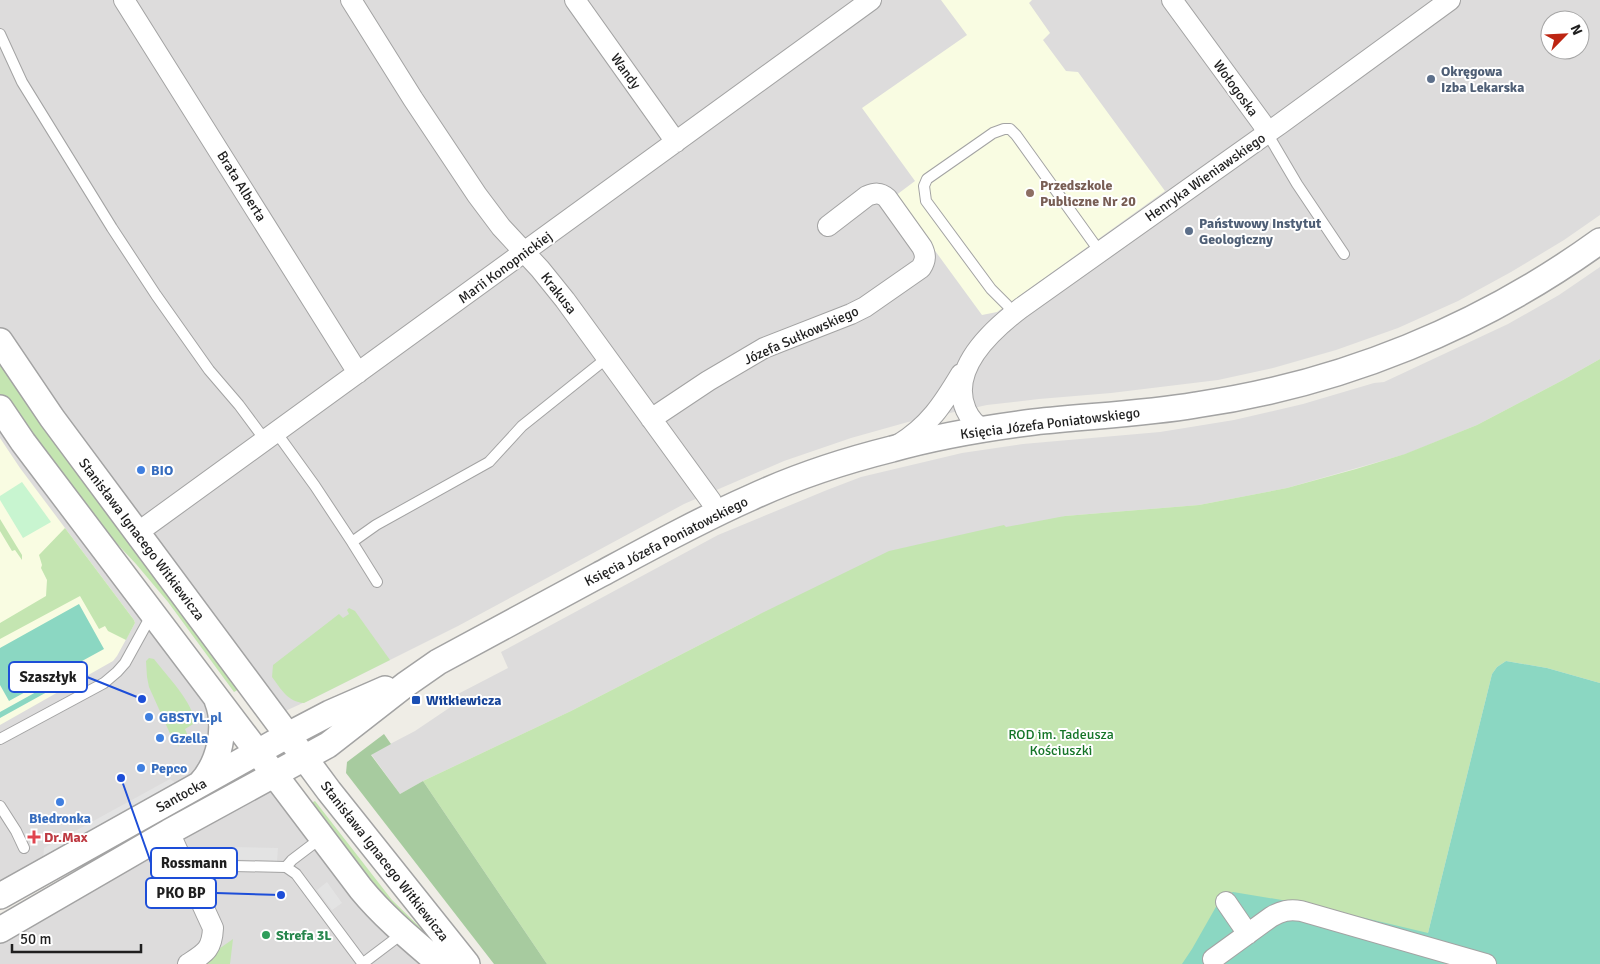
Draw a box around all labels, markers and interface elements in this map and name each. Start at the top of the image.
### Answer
north arrow [1540,10,1590,60]
text: N [1567,22,1586,38]
street label: Wandy [607,50,645,93]
street label: Wołogoska [1209,57,1262,120]
place label: Okręgowa Izba Lekarska [1441,63,1524,96]
marker: Okręgowa Izba Lekarska [1425,73,1437,85]
street label: Henryka Wieniawskiego [1142,129,1269,225]
street label: Brata Alberta [213,148,270,225]
place label: Przedszkole Publiczne Nr 20 [1040,177,1136,210]
marker: Przedszkole Publiczne Nr 20 [1024,187,1036,199]
place label: Państwowy Instytut Geologiczny [1199,215,1322,248]
marker: Państwowy Instytut Geologiczny [1183,225,1195,237]
street label: Marii Konopnickiej [455,228,556,307]
street label: Krakusa [537,269,580,318]
street label: Józefa Sułkowskiego [741,302,861,368]
street label: Księcia Józefa Poniatowskiego [959,404,1141,443]
street label: Stanisława Ignacego Witkiewicza [75,455,208,624]
place label: BIO [151,462,173,479]
marker: BIO [135,464,147,476]
street label: Księcia Józefa Poniatowskiego [582,493,751,590]
callout: Szaszłyk [9,662,87,692]
text: Szaszłyk [19,668,77,686]
place label: Witkiewicza [426,692,501,709]
marker: Witkiewicza [410,694,422,706]
place label: GBSTYL.pl [159,709,223,726]
marker: GBSTYL.pl [143,711,155,723]
park label: ROD im. Tadeusza Kościuszki [1008,726,1114,759]
place label: Gzella [170,730,208,747]
marker: Gzella [154,732,166,744]
place label: Pepco [151,760,187,777]
marker: Pepco [135,762,147,774]
street label: Santocka [153,775,210,816]
street label: Stanisława Ignacego Witkiewicza [317,778,452,945]
marker: Biedronka [54,796,66,808]
place label: Biedronka [29,810,91,827]
place label: Dr.Max [44,829,88,846]
marker: Dr.Max [28,831,40,843]
callout: Rossmann [151,848,237,878]
text: Rossmann [161,854,227,872]
callout: PKO BP [146,878,216,908]
text: PKO BP [156,884,206,902]
scale bar [12,922,141,954]
place label: Strefa 3L [276,927,332,944]
marker: Strefa 3L [260,929,272,941]
text: 50 m [20,930,51,948]

